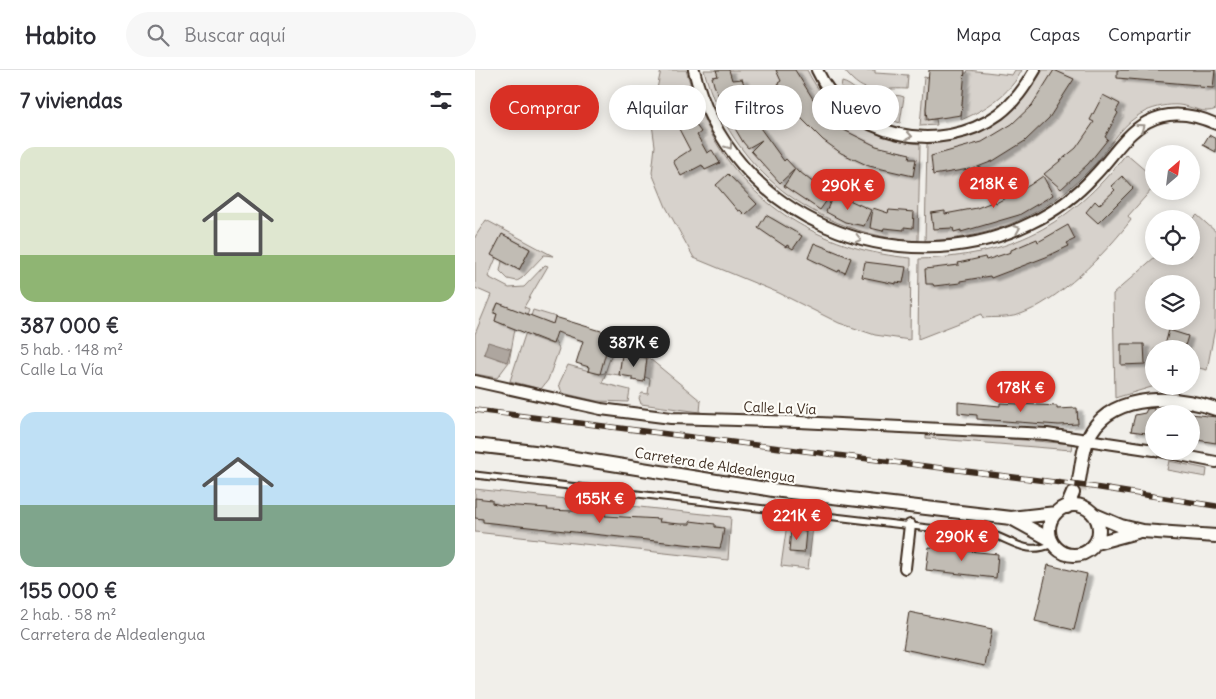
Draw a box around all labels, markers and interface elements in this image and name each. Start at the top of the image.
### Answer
search box [126,12,476,57]
text: Habito [25,20,96,50]
icon: search [144,21,172,49]
text: Buscar aquí [184,23,286,47]
text: Mapa [956,23,1001,46]
text: Capas [1029,23,1080,46]
text: Compartir [1108,23,1191,46]
chip: Comprar [490,85,599,130]
chip: Alquilar [609,85,706,130]
chip: Filtros [716,85,802,130]
chip: Nuevo [812,85,899,130]
icon: filters [427,86,455,114]
text: 7 viviendas [20,87,122,114]
one-way arrow [1135,124,1145,133]
one-way arrow [906,130,914,141]
one-way arrow [723,140,732,149]
north arrow [1145,145,1200,200]
map controls [1145,145,1200,460]
pin: 218K € [953,166,1035,209]
pin: 290K € [807,168,889,211]
text: 218K € [970,173,1018,193]
text: 290K € [822,175,874,195]
icon: home [193,179,283,269]
button: locate [1145,210,1200,265]
one-way arrow [1012,225,1021,235]
one-way arrow [854,233,862,243]
button: layers [1145,275,1200,330]
text: 387 000 € [20,312,119,339]
pin: 387K € [593,326,675,368]
text: 387K € [609,332,659,352]
text: 5 hab. · 148 m² [20,339,123,359]
button: + [1145,340,1200,395]
text: Calle La Vía [20,359,103,379]
pin: 178K € [980,370,1062,413]
text: 178K € [997,377,1045,397]
street label: Calle La Vía [743,398,817,418]
button: − [1145,405,1200,460]
street label: Carretera de Aldealengua [633,443,797,487]
icon: home [193,444,283,534]
pin: 155K € [559,482,641,524]
text: 155K € [576,488,624,508]
pin: 221K € [756,498,838,541]
text: 221K € [773,505,821,525]
pin: 290K € [921,520,1003,562]
text: 290K € [936,526,988,546]
text: 155 000 € [20,577,117,604]
text: 2 hab. · 58 m² [20,604,117,624]
text: Carretera de Aldealengua [20,624,205,644]

